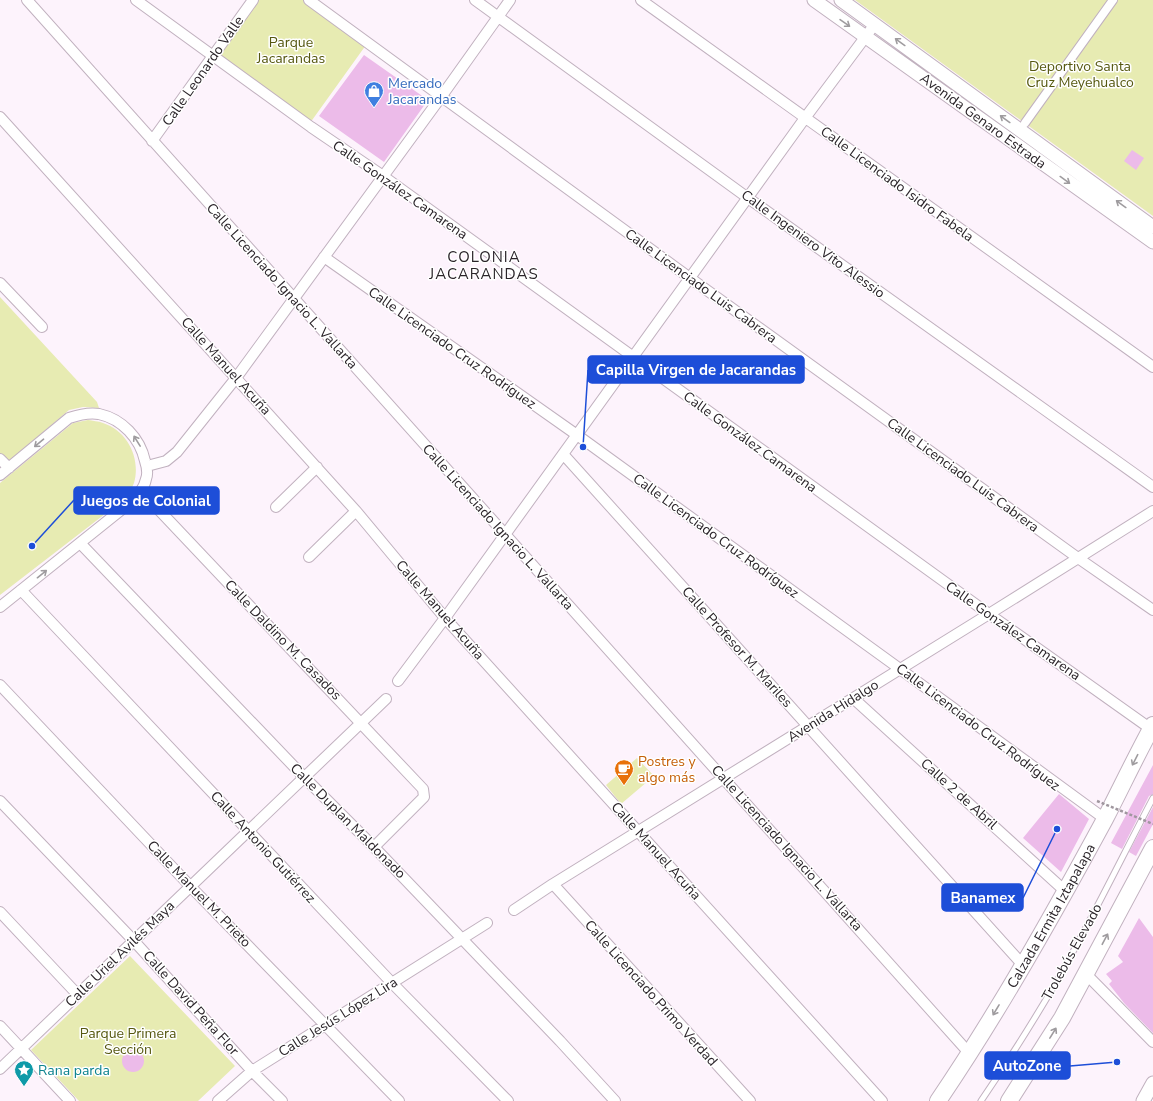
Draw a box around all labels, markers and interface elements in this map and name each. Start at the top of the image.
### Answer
street label: Calle Leonardo Valle [158,12,248,130]
one-way arrow [840,19,851,27]
park label: Parque Jacarandas [256,33,325,68]
one-way arrow [895,38,906,47]
park label: Deportivo Santa Cruz Meyehualco [1026,57,1134,92]
street label: Avenida Genaro Estrada [916,69,1050,173]
place label: Mercado Jacarandas [387,74,457,109]
shop icon: Mercado Jacarandas [363,80,385,108]
one-way arrow [1000,115,1011,123]
street label: Calle Licenciado Isidro Fabela [817,122,977,246]
street label: Calle González Camarena [329,136,471,244]
one-way arrow [1059,175,1070,184]
street label: Calle Ingeniero Vito Alessio [737,185,889,303]
street label: Calle Licenciado Ignacio L. Vallarta [202,199,362,373]
one-way arrow [1116,200,1127,208]
street label: Calle Licenciado Luis Cabrera [621,224,781,348]
district label: COLONIA JACARANDAS [428,247,539,284]
street label: Calle Licenciado Cruz Rodríguez [364,283,540,414]
street label: Calle Manuel Acuña [177,313,275,419]
callout: Capilla Virgen de Jacarandas [588,356,804,383]
text: Capilla Virgen de Jacarandas [596,360,796,380]
street label: Calle González Camarena [679,387,821,497]
street label: Calle Licenciado Luis Cabrera [883,413,1043,537]
one-way arrow [133,435,141,447]
one-way arrow [33,438,44,447]
street label: Calle Licenciado Ignacio L. Vallarta [418,440,578,614]
street label: Calle Licenciado Cruz Rodríguez [629,469,803,603]
callout: Juegos de Colonial [74,487,219,514]
text: Juegos de Colonial [80,491,211,511]
street label: Calle Manuel Acuña [391,556,489,664]
one-way arrow [36,569,47,578]
street label: Calle Daldino M. Casados [220,576,346,705]
street label: Calle González Camarena [942,577,1084,685]
street label: Calle Profesor M. Mariles [677,582,797,712]
street label: Calle Licenciado Cruz Rodríguez [892,659,1064,795]
street label: Avenida Hidalgo [784,675,882,747]
place label: Postres y algo más [638,752,697,787]
one-way arrow [1131,753,1138,765]
street label: Calle 2 de Abril [916,754,1002,834]
cafe icon: Postres y algo más [613,758,635,786]
street label: Calle Duplan Maldonado [286,759,410,883]
street label: Calle Licenciado Ignacio L. Vallarta [707,761,867,935]
street label: Calle Antonio Gutiérrez [206,787,320,907]
street label: Calle Manuel Acuña [607,798,705,904]
street label: Calle Manuel M. Prieto [143,836,255,952]
street label: Calzada Ermita Iztapalapa [1002,840,1099,992]
callout: Banamex [942,884,1023,911]
text: Banamex [951,888,1016,908]
street label: Calle Uriel Avilés Maya [61,897,179,1011]
street label: Trolebús Elevado [1038,900,1107,1004]
street label: Calle Licenciado Primo Verdad [580,916,722,1070]
one-way arrow [1101,933,1109,945]
street label: Calle David Peña Flor [139,946,243,1060]
street label: Calle Jesús López Lira [275,973,401,1061]
one-way arrow [992,1004,1000,1015]
park label: Parque Primera Sección [80,1024,176,1059]
one-way arrow [1049,1027,1057,1039]
callout: AutoZone [985,1052,1070,1079]
text: AutoZone [993,1056,1061,1076]
place icon: Rana parda [13,1059,35,1087]
place label: Rana parda [38,1061,110,1080]

